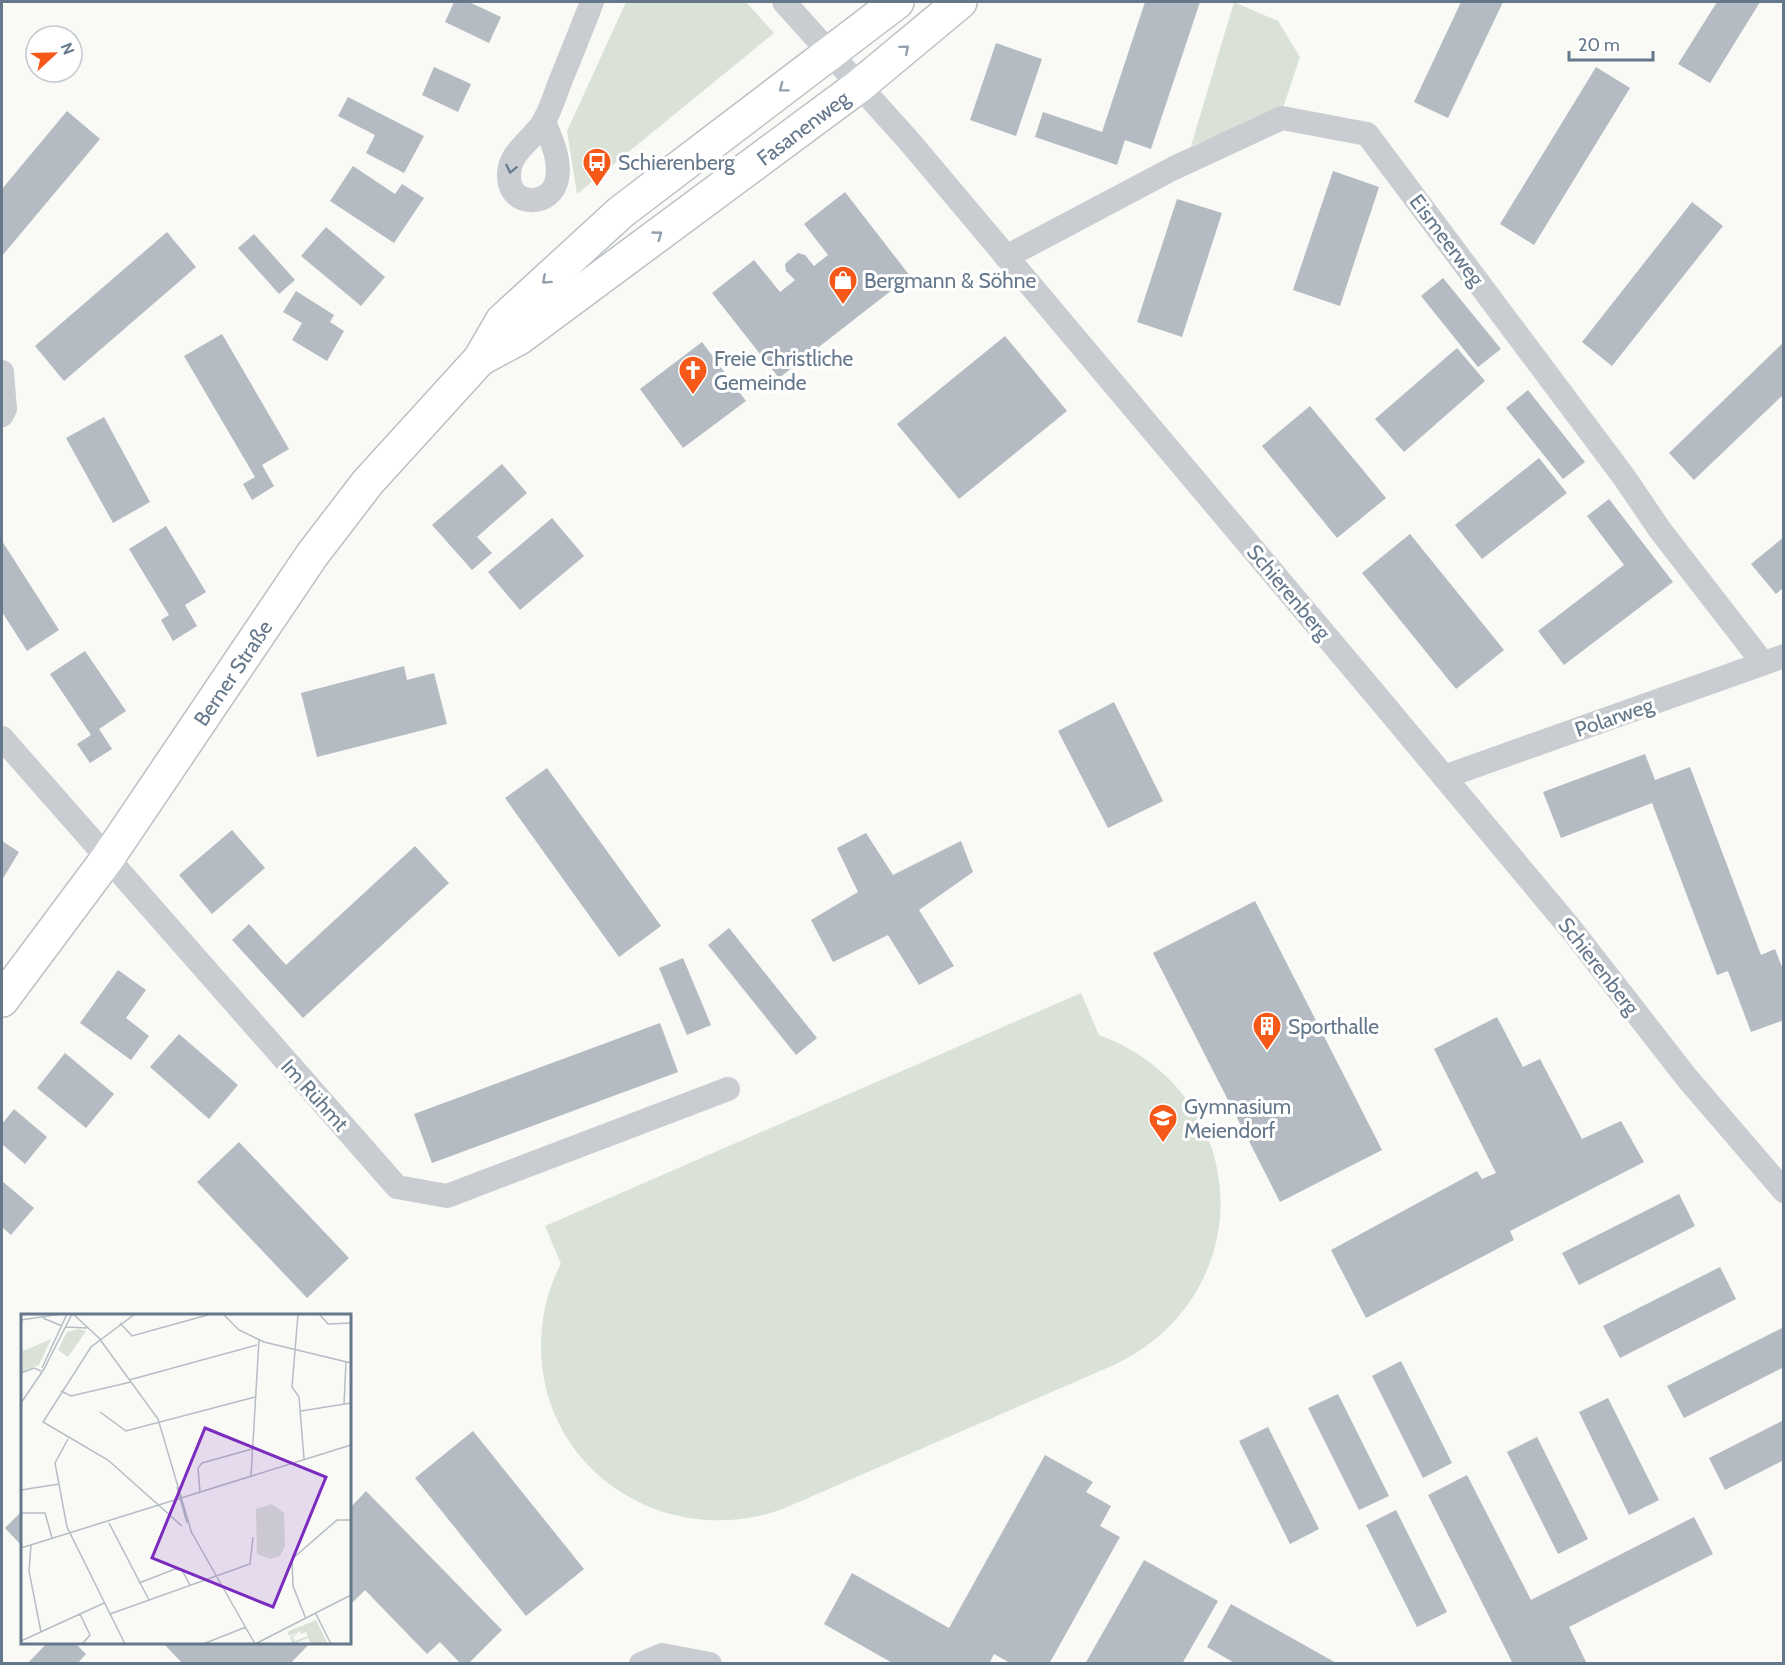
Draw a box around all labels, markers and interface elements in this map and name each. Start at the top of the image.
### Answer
north arrow [24,24,84,84]
scale bar [1569,24,1653,62]
text: 20 m [1578,34,1620,56]
text: N [57,40,78,57]
one-way arrow [898,46,909,57]
one-way arrow [778,81,789,92]
street label: Fasanenweg [752,85,854,171]
bus stop icon: Schierenberg [581,146,613,188]
place label: Schierenberg [618,150,735,175]
one-way arrow [505,164,518,174]
street label: Eismeerweg [1404,189,1490,291]
one-way arrow [652,231,663,242]
shop icon: Bergmann & Söhne [827,264,859,306]
place label: Bergmann & Söhne [864,268,1036,293]
one-way arrow [542,273,553,284]
place label: Freie Christliche Gemeinde [714,346,854,395]
church icon: Freie Christliche Gemeinde [677,354,709,396]
street label: Schierenberg [1242,539,1336,645]
street label: Berner Straße [188,615,278,731]
street label: Polarweg [1571,692,1657,742]
street label: Schierenberg [1553,912,1645,1020]
building icon: Sporthalle [1251,1010,1283,1052]
place label: Sporthalle [1288,1014,1379,1039]
street label: Im Rühmt [276,1054,354,1136]
place label: Gymnasium Meiendorf [1184,1094,1291,1143]
school or university icon: Gymnasium Meiendorf [1147,1102,1179,1144]
inset map [21,1314,351,1644]

